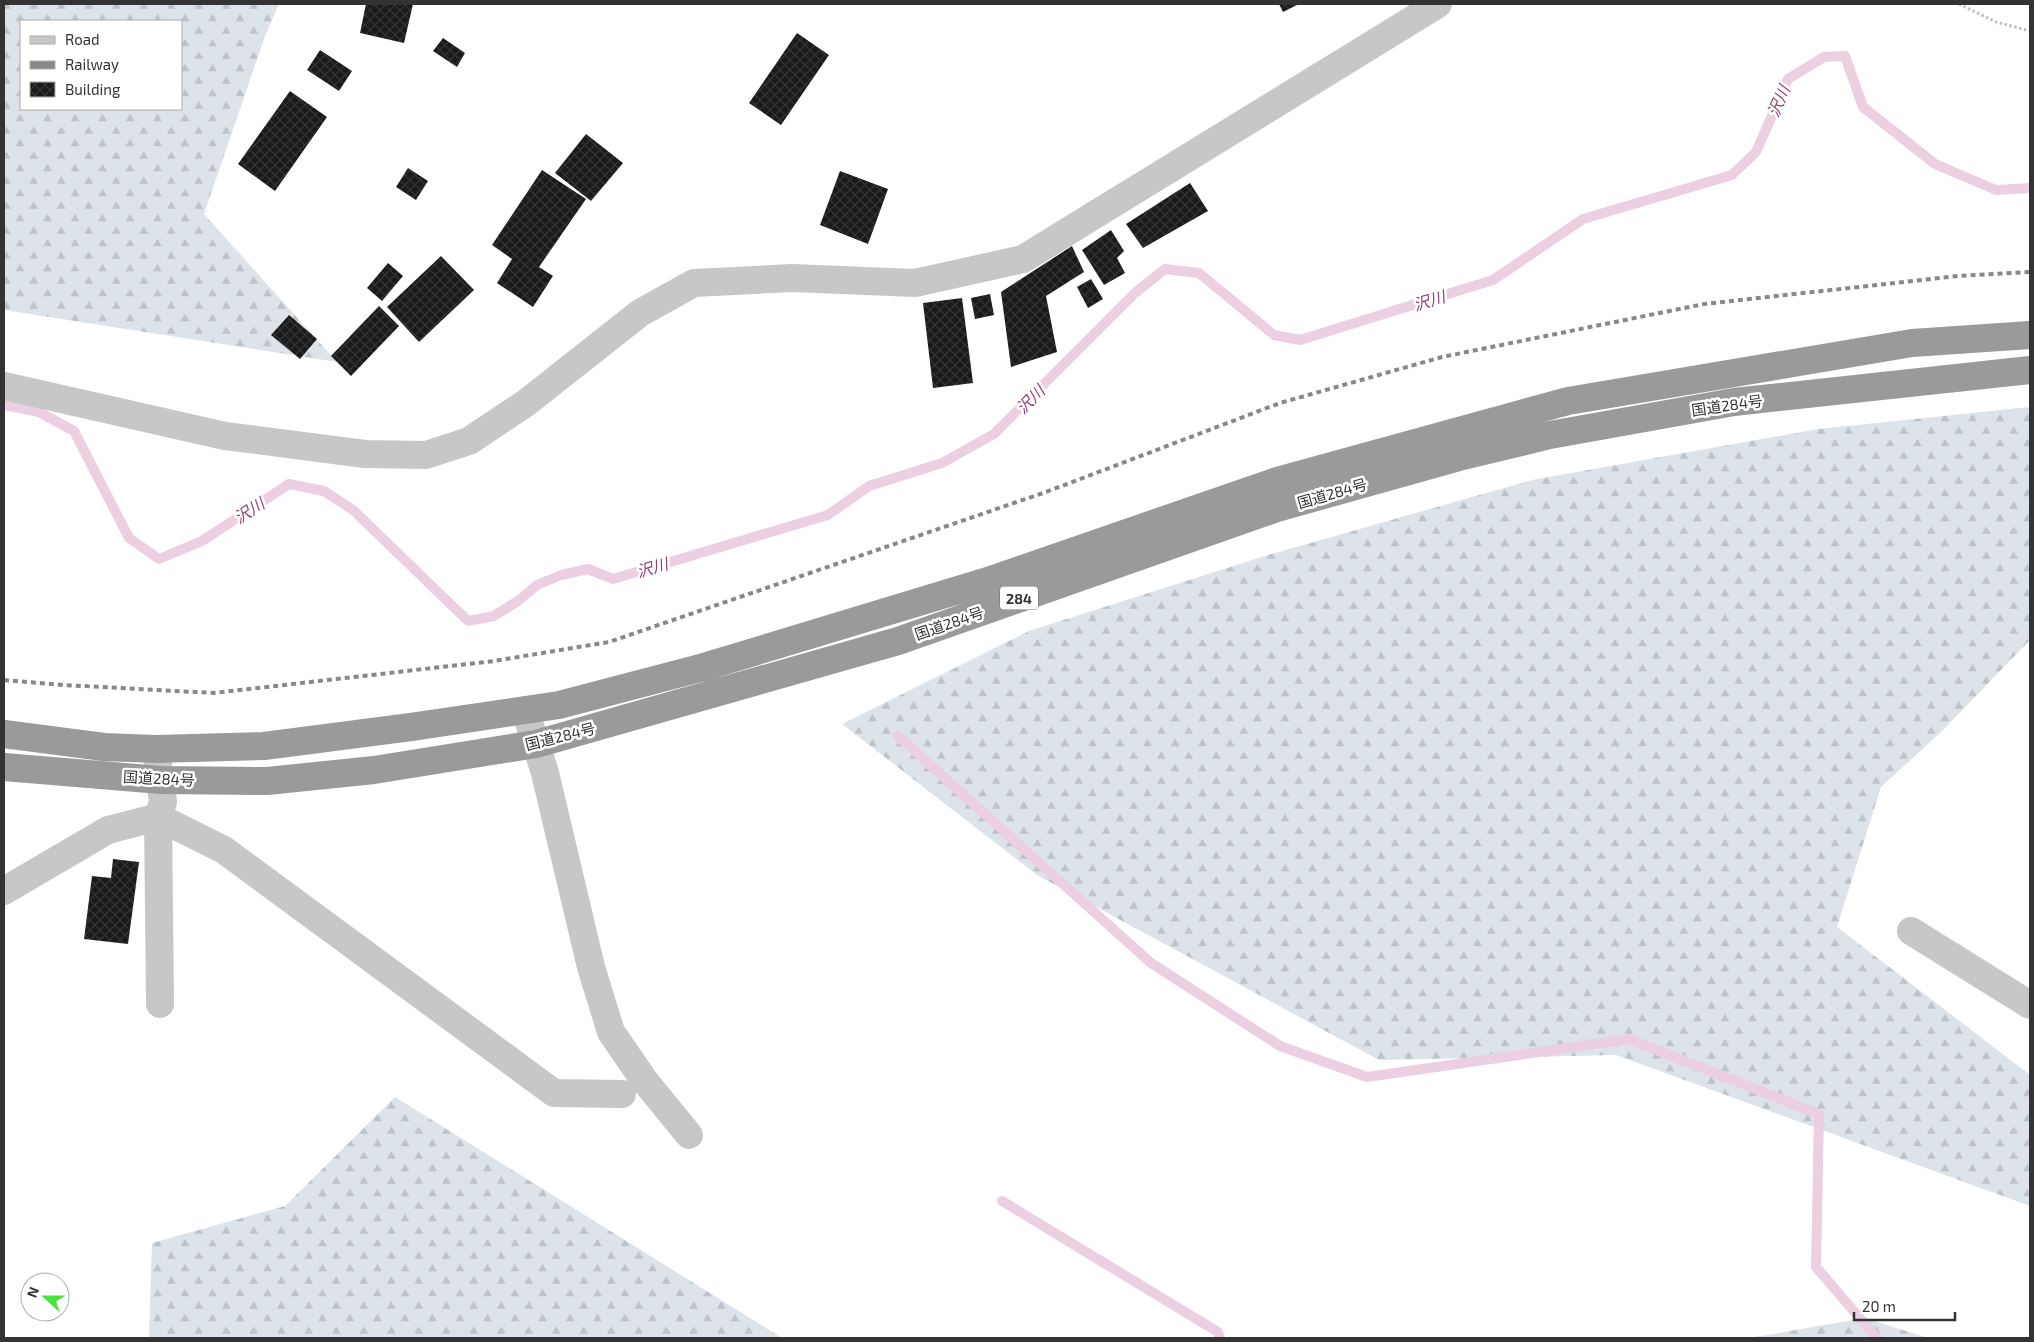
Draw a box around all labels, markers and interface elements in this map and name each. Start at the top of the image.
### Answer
legend [20,20,182,110]
text: Road [65,30,100,48]
text: Railway [65,55,119,73]
text: Building [65,80,121,98]
water label: 沢川 [1763,81,1794,119]
water label: 沢川 [1411,286,1449,314]
water label: 沢川 [1012,380,1049,417]
street label: 国道284号 [1690,391,1764,419]
street label: 国道284号 [1295,474,1369,512]
water label: 沢川 [230,492,269,527]
water label: 沢川 [634,553,672,581]
road number: 284 [1000,586,1038,610]
street label: 国道284号 [912,603,986,643]
street label: 国道284号 [523,719,597,753]
street label: 国道284号 [123,767,195,789]
north arrow [20,1272,70,1322]
text: N [23,1284,42,1300]
scale bar [1854,1290,1955,1322]
text: 20 m [1862,1297,1896,1315]

